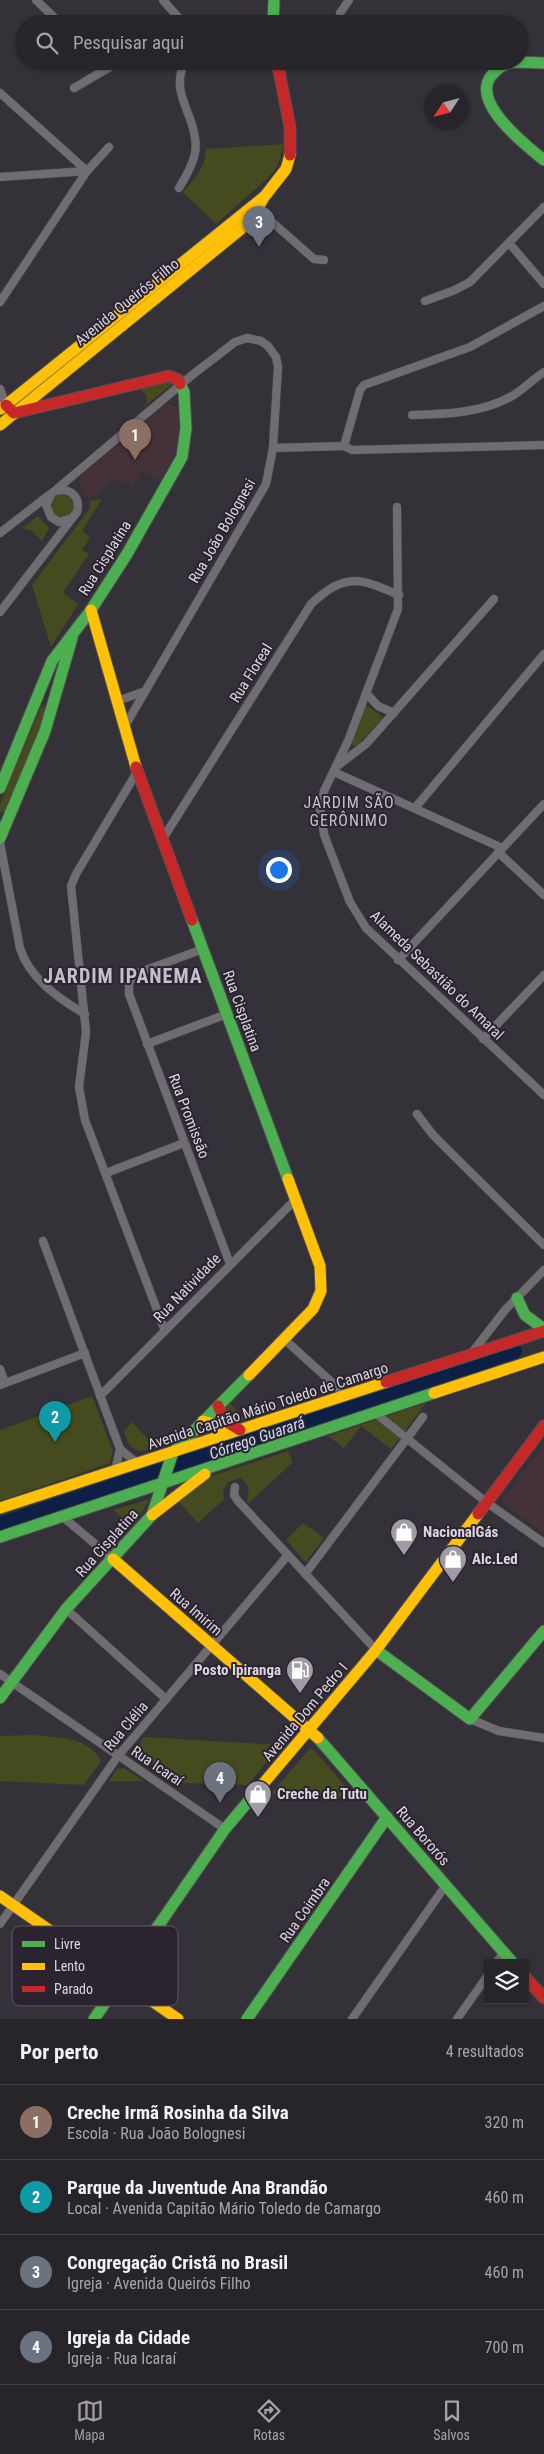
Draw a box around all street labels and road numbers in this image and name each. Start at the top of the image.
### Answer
street label: Avenida Queirós Filho [71,255,183,349]
street label: Rua João Bolognesi [185,476,259,586]
street label: Rua Cisplatina [75,517,135,599]
street label: Rua Floreal [226,640,276,706]
street label: Alameda Sebastião do Amaral [367,907,507,1043]
street label: Rua Cisplatina [219,968,265,1054]
street label: Rua Promissão [165,1071,213,1161]
street label: Rua Natividade [150,1250,224,1326]
street label: Avenida Capitão Mário Toledo de Camargo [146,1359,390,1453]
street label: Rua Cisplatina [72,1505,142,1581]
street label: Rua Imirim [166,1584,226,1640]
street label: Avenida Dom Pedro I [259,1659,351,1765]
street label: Rua Clélia [100,1698,152,1754]
street label: Rua Icaraí [128,1742,188,1791]
street label: Rua Bororós [392,1803,454,1869]
street label: Rua Coimbra [276,1874,334,1946]

